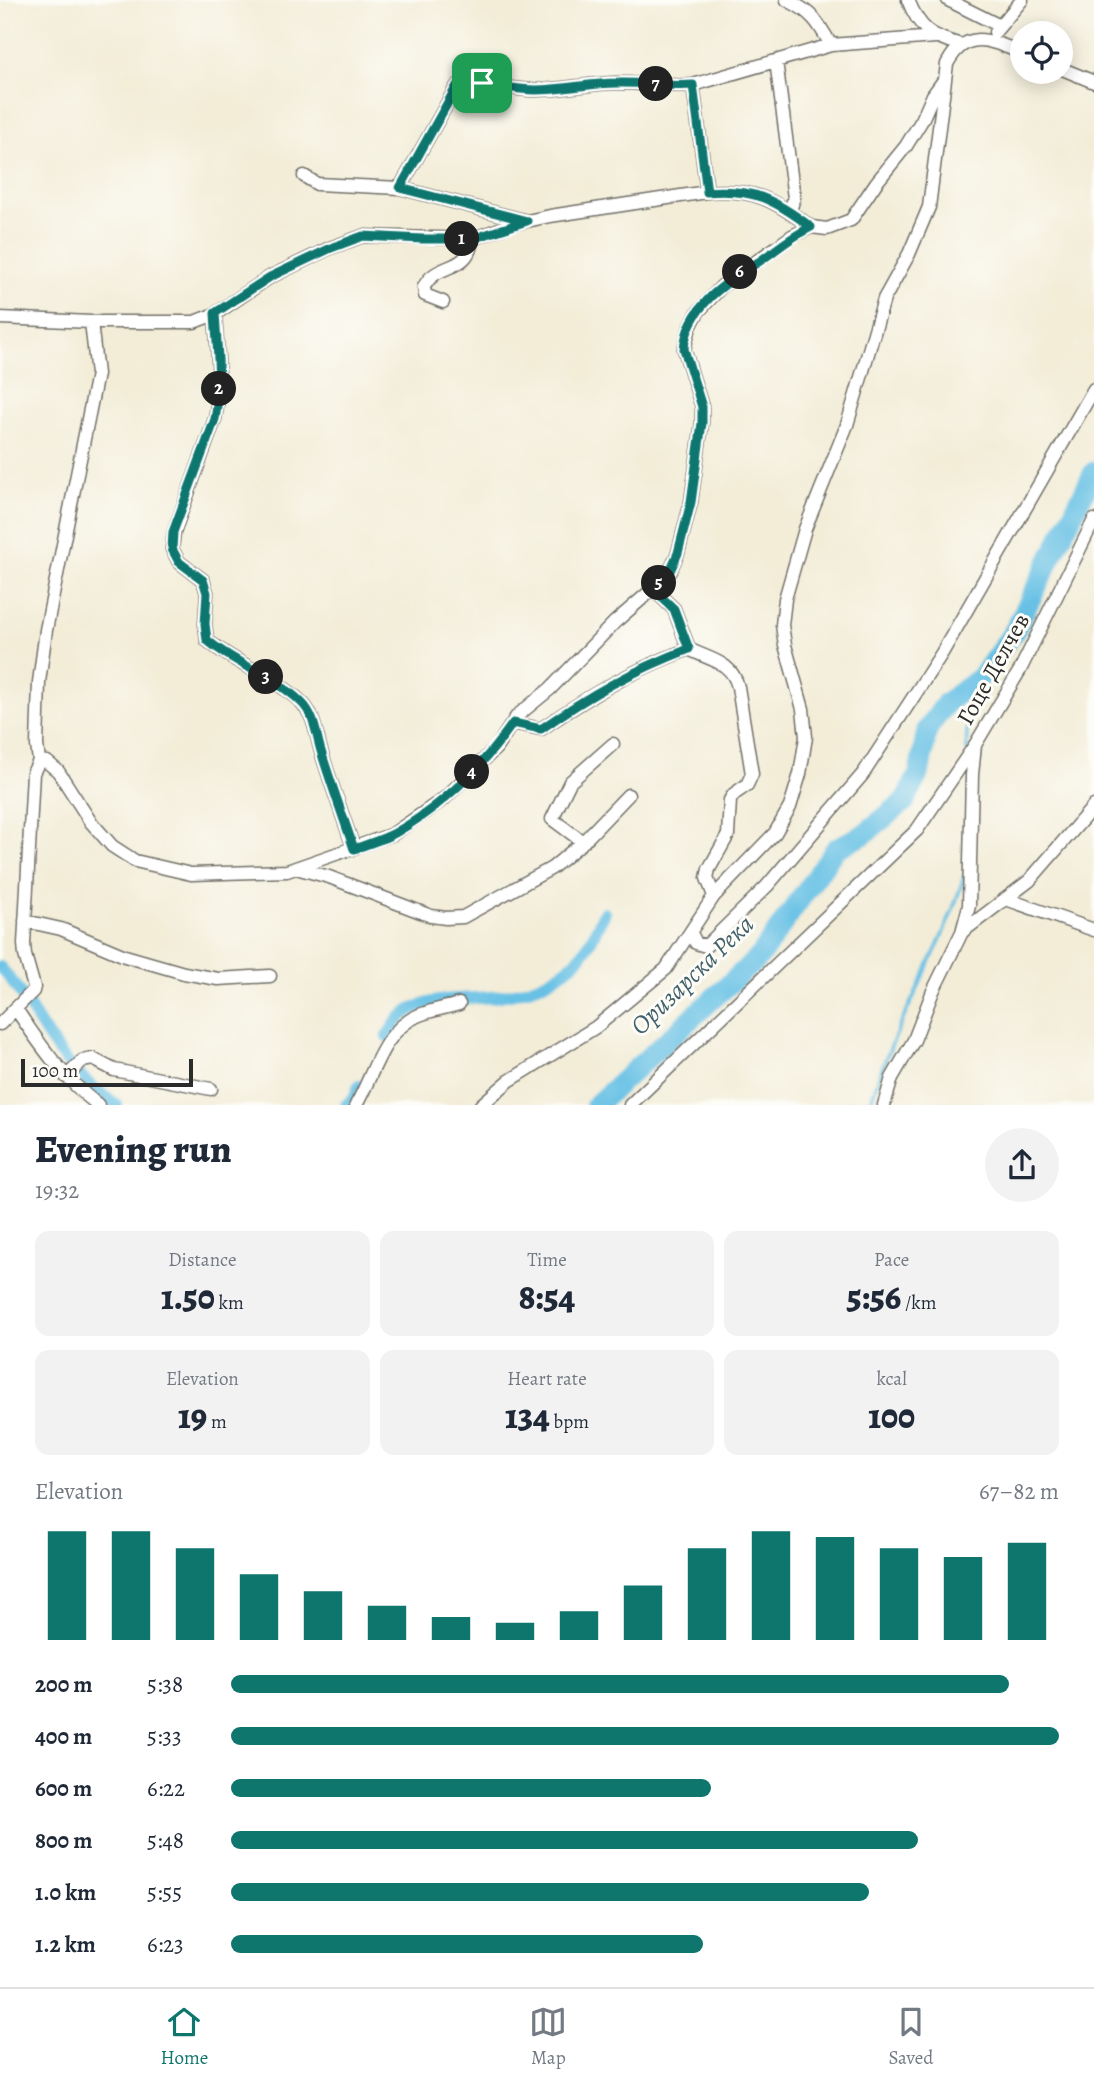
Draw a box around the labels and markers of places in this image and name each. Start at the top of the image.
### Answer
pin [452,53,512,113]
pin: 7 [638,66,674,102]
pin: 1 [444,222,480,256]
pin: 6 [722,254,758,290]
pin: 2 [202,372,236,406]
pin: 5 [642,566,676,600]
pin: 3 [248,660,284,694]
pin: 4 [454,754,490,790]

